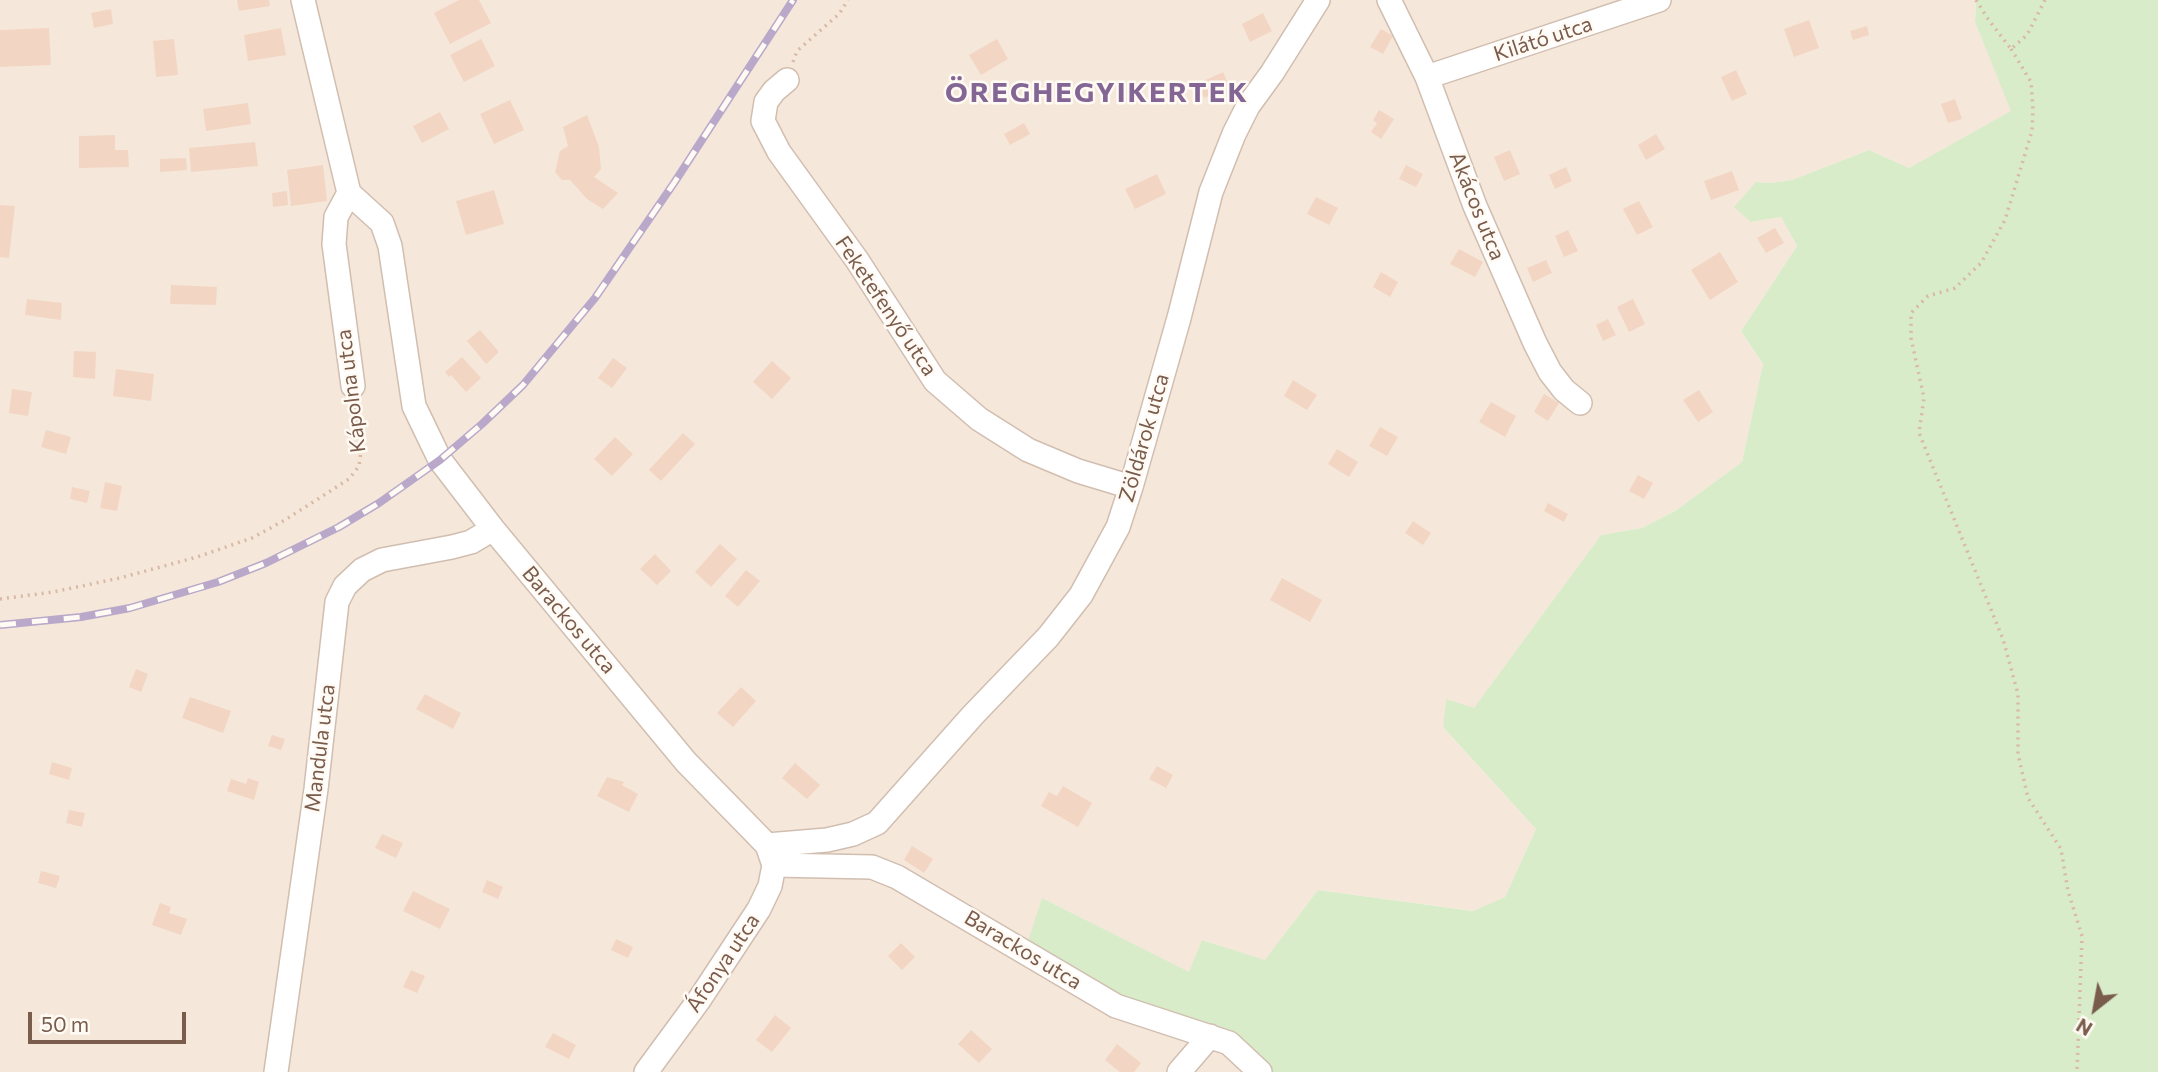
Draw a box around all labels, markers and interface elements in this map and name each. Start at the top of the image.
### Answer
street label: Kilátó utca [1490,11,1596,67]
district label: ÖREGHEGYIKERTEK [947,76,1247,110]
street label: Akácos utca [1444,148,1510,264]
street label: Feketefenyő utca [830,231,942,381]
street label: Kápolna utca [331,328,371,454]
street label: Zöldárok utca [1114,371,1174,505]
street label: Barackos utca [517,561,621,679]
street label: Mandula utca [300,683,340,813]
street label: Barackos utca [960,905,1086,995]
street label: Áfonya utca [681,909,765,1017]
north arrow [2060,974,2130,1044]
scale bar [32,998,189,1042]
text: 50 m [41,1011,89,1036]
text: N [2072,1014,2096,1041]

